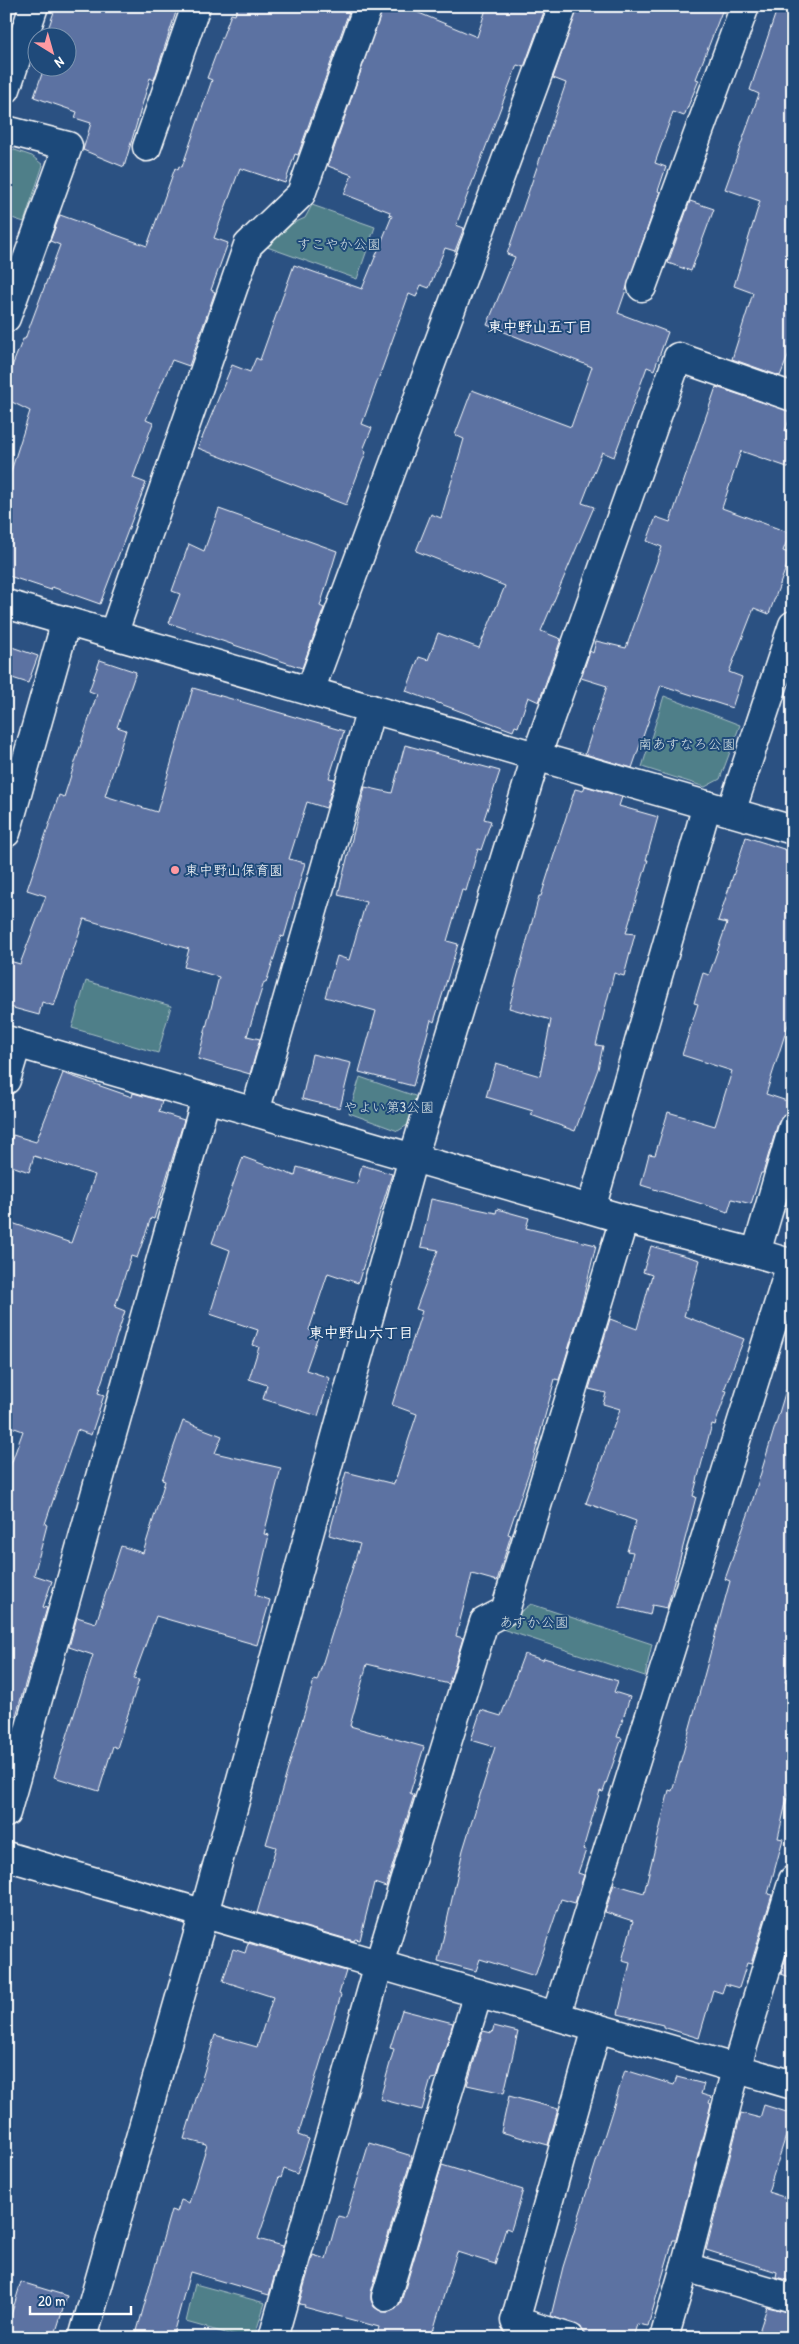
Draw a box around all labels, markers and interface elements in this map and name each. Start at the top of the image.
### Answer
north arrow [28,28,78,78]
text: N [51,53,69,73]
park label: すこやか公園 [297,234,381,253]
district label: 東中野山五丁目 [487,316,593,337]
park label: 南あすなろ公園 [638,734,736,753]
place label: 東中野山保育園 [185,860,283,879]
marker: 東中野山保育園 [169,864,181,876]
park label: やよい第3公園 [344,1097,434,1116]
district label: 東中野山六丁目 [308,1322,414,1343]
park label: あすか公園 [499,1612,569,1631]
scale bar [30,2284,131,2316]
text: 20 m [38,2290,65,2311]

